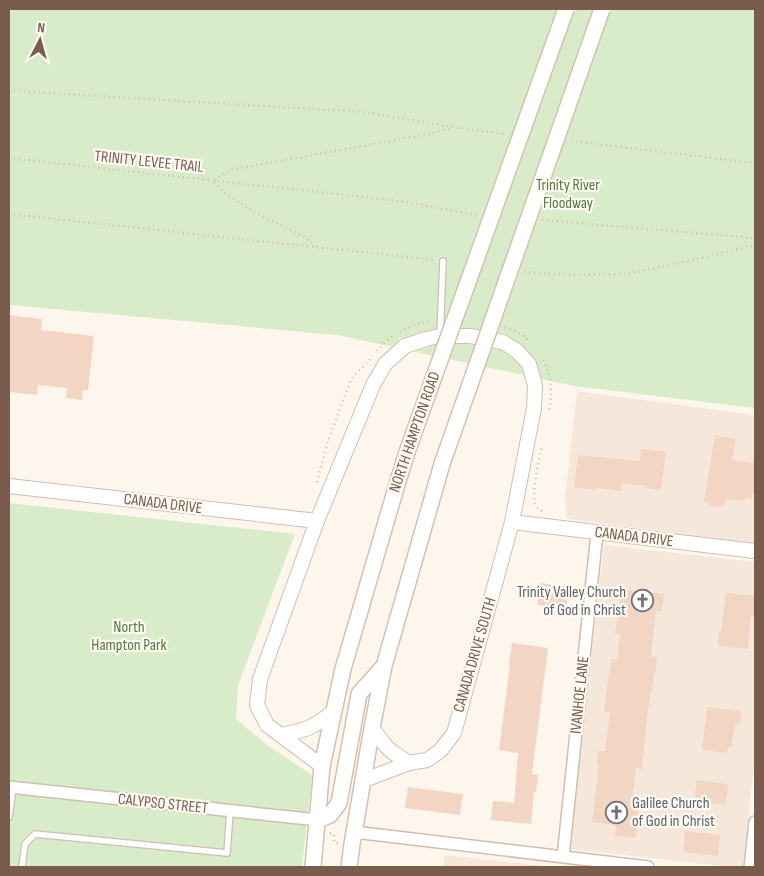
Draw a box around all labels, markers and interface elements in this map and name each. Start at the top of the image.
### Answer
north arrow [15,15,65,65]
text: N [37,19,46,36]
street label: TRINITY LEVEE TRAIL [94,147,204,177]
park label: Trinity River Floodway [536,176,600,213]
street label: NORTH HAMPTON ROAD [385,369,445,495]
street label: CANADA DRIVE [123,490,203,518]
street label: CANADA DRIVE [594,523,674,551]
place label: Trinity Valley Church of God in Christ [517,583,626,620]
church icon: Trinity Valley Church of God in Christ [630,589,654,613]
street label: CANADA DRIVE SOUTH [449,595,501,715]
park label: North Hampton Park [91,618,167,655]
street label: IVANHOE LANE [566,655,594,735]
street label: CALYPSO STREET [117,790,210,818]
place label: Galilee Church of God in Christ [632,794,715,831]
church icon: Galilee Church of God in Christ [604,800,628,824]

